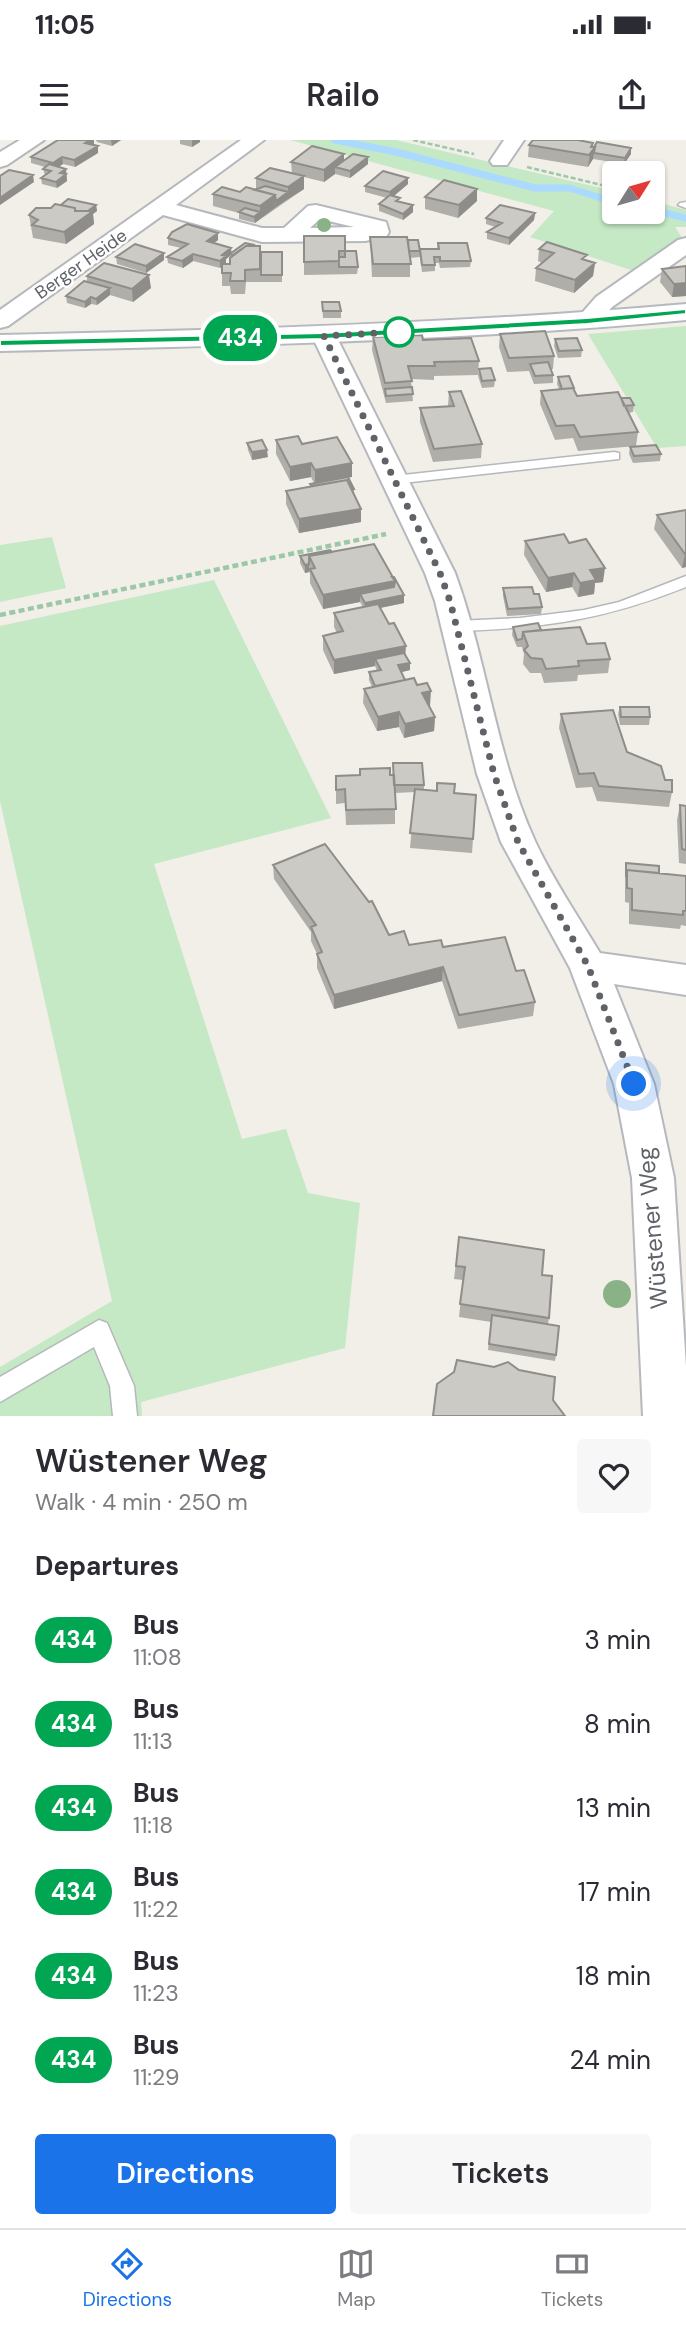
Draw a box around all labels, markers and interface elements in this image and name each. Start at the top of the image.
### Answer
text: 11:05 [35,8,95,42]
text: Railo [306,74,380,116]
icon: menu [35,76,73,114]
icon: share [613,76,651,114]
north arrow [602,161,665,224]
map controls [602,161,665,224]
street label: Berger Heide [30,223,132,305]
line badge: 434 [200,315,280,361]
unlabelled marker [384,317,414,347]
text: 434 [217,322,263,353]
your location [616,1066,651,1101]
street label: Wüstener Weg [629,1146,675,1310]
text: Wüstener Weg [35,1439,268,1482]
button: heart [577,1439,651,1513]
text: Walk · 4 min · 250 m [35,1487,248,1517]
text: Departures [35,1549,179,1583]
text: Bus [133,1608,179,1642]
text: 3 min [584,1623,651,1657]
text: 434 [51,1624,96,1655]
text: 11:08 [133,1642,182,1672]
text: Bus [133,1692,179,1726]
text: 8 min [584,1707,651,1741]
text: 434 [51,1708,96,1739]
text: 11:13 [133,1726,173,1756]
text: Bus [133,1776,179,1810]
text: 13 min [576,1791,651,1825]
text: 434 [51,1792,96,1823]
text: 11:18 [133,1810,173,1840]
text: Bus [133,1860,179,1894]
text: 17 min [578,1875,651,1909]
text: 434 [51,1876,96,1907]
text: 11:22 [133,1894,179,1924]
text: Bus [133,1944,179,1978]
text: 18 min [576,1959,651,1993]
text: 434 [51,1960,96,1991]
text: 11:23 [133,1978,179,2008]
text: Bus [133,2028,179,2062]
text: 24 min [569,2043,651,2077]
text: 434 [51,2044,96,2075]
text: 11:29 [133,2062,179,2092]
button: Directions [35,2134,336,2214]
button: Tickets [350,2134,651,2214]
tab: Directions [83,2245,172,2312]
tab: Map [337,2245,376,2312]
tab: Tickets [541,2245,603,2312]

